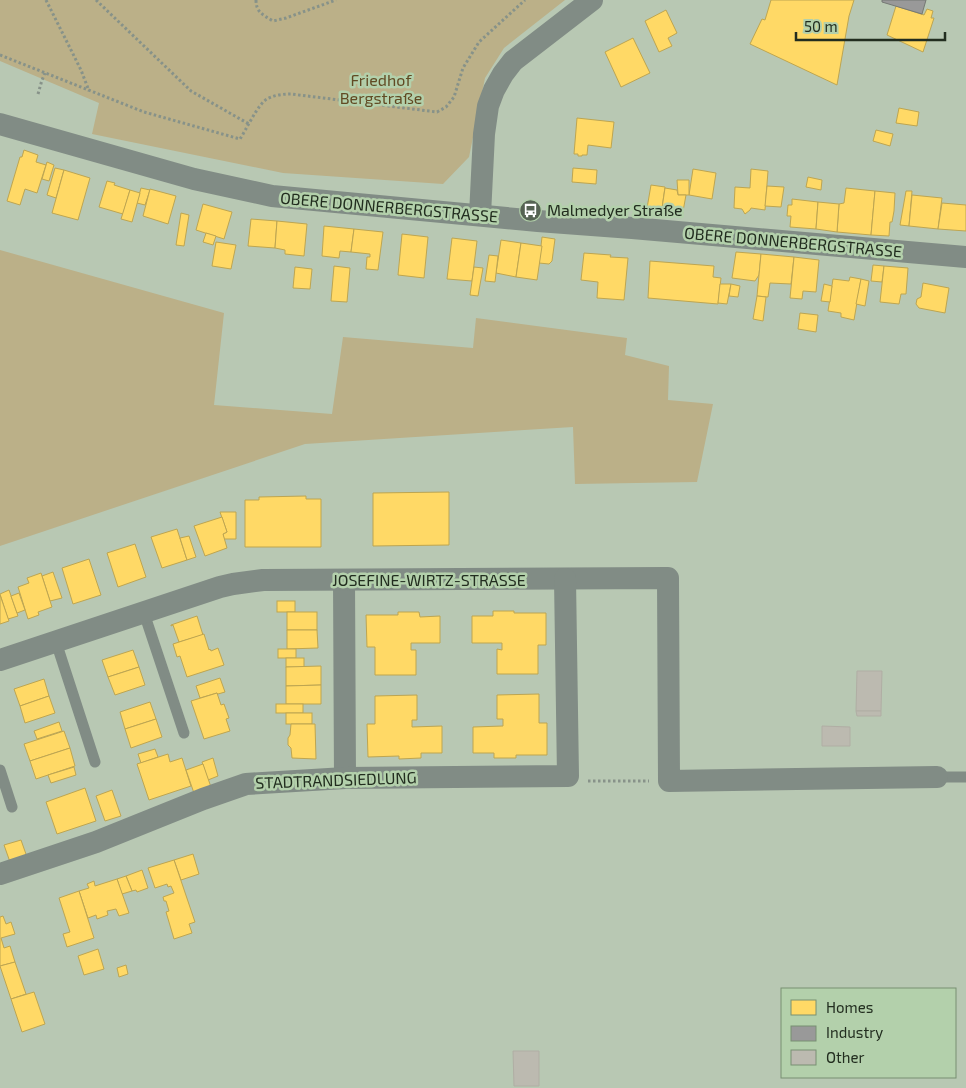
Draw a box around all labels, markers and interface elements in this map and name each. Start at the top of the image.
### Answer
scale bar [796,10,945,42]
text: 50 m [804,17,838,35]
park label: Friedhof Bergstraße [340,70,422,107]
street label: OBERE DONNERBERGSTRASSE [279,188,499,225]
bus stop icon: Malmedyer Straße [519,198,543,222]
place label: Malmedyer Straße [547,200,683,219]
street label: OBERE DONNERBERGSTRASSE [683,223,903,260]
street label: JOSEFINE-WIRTZ-STRASSE [332,570,526,589]
street label: STADTRANDSIEDLUNG [255,767,417,792]
legend [781,988,956,1078]
text: Homes [826,998,873,1016]
text: Industry [826,1023,883,1041]
text: Other [826,1048,865,1066]

